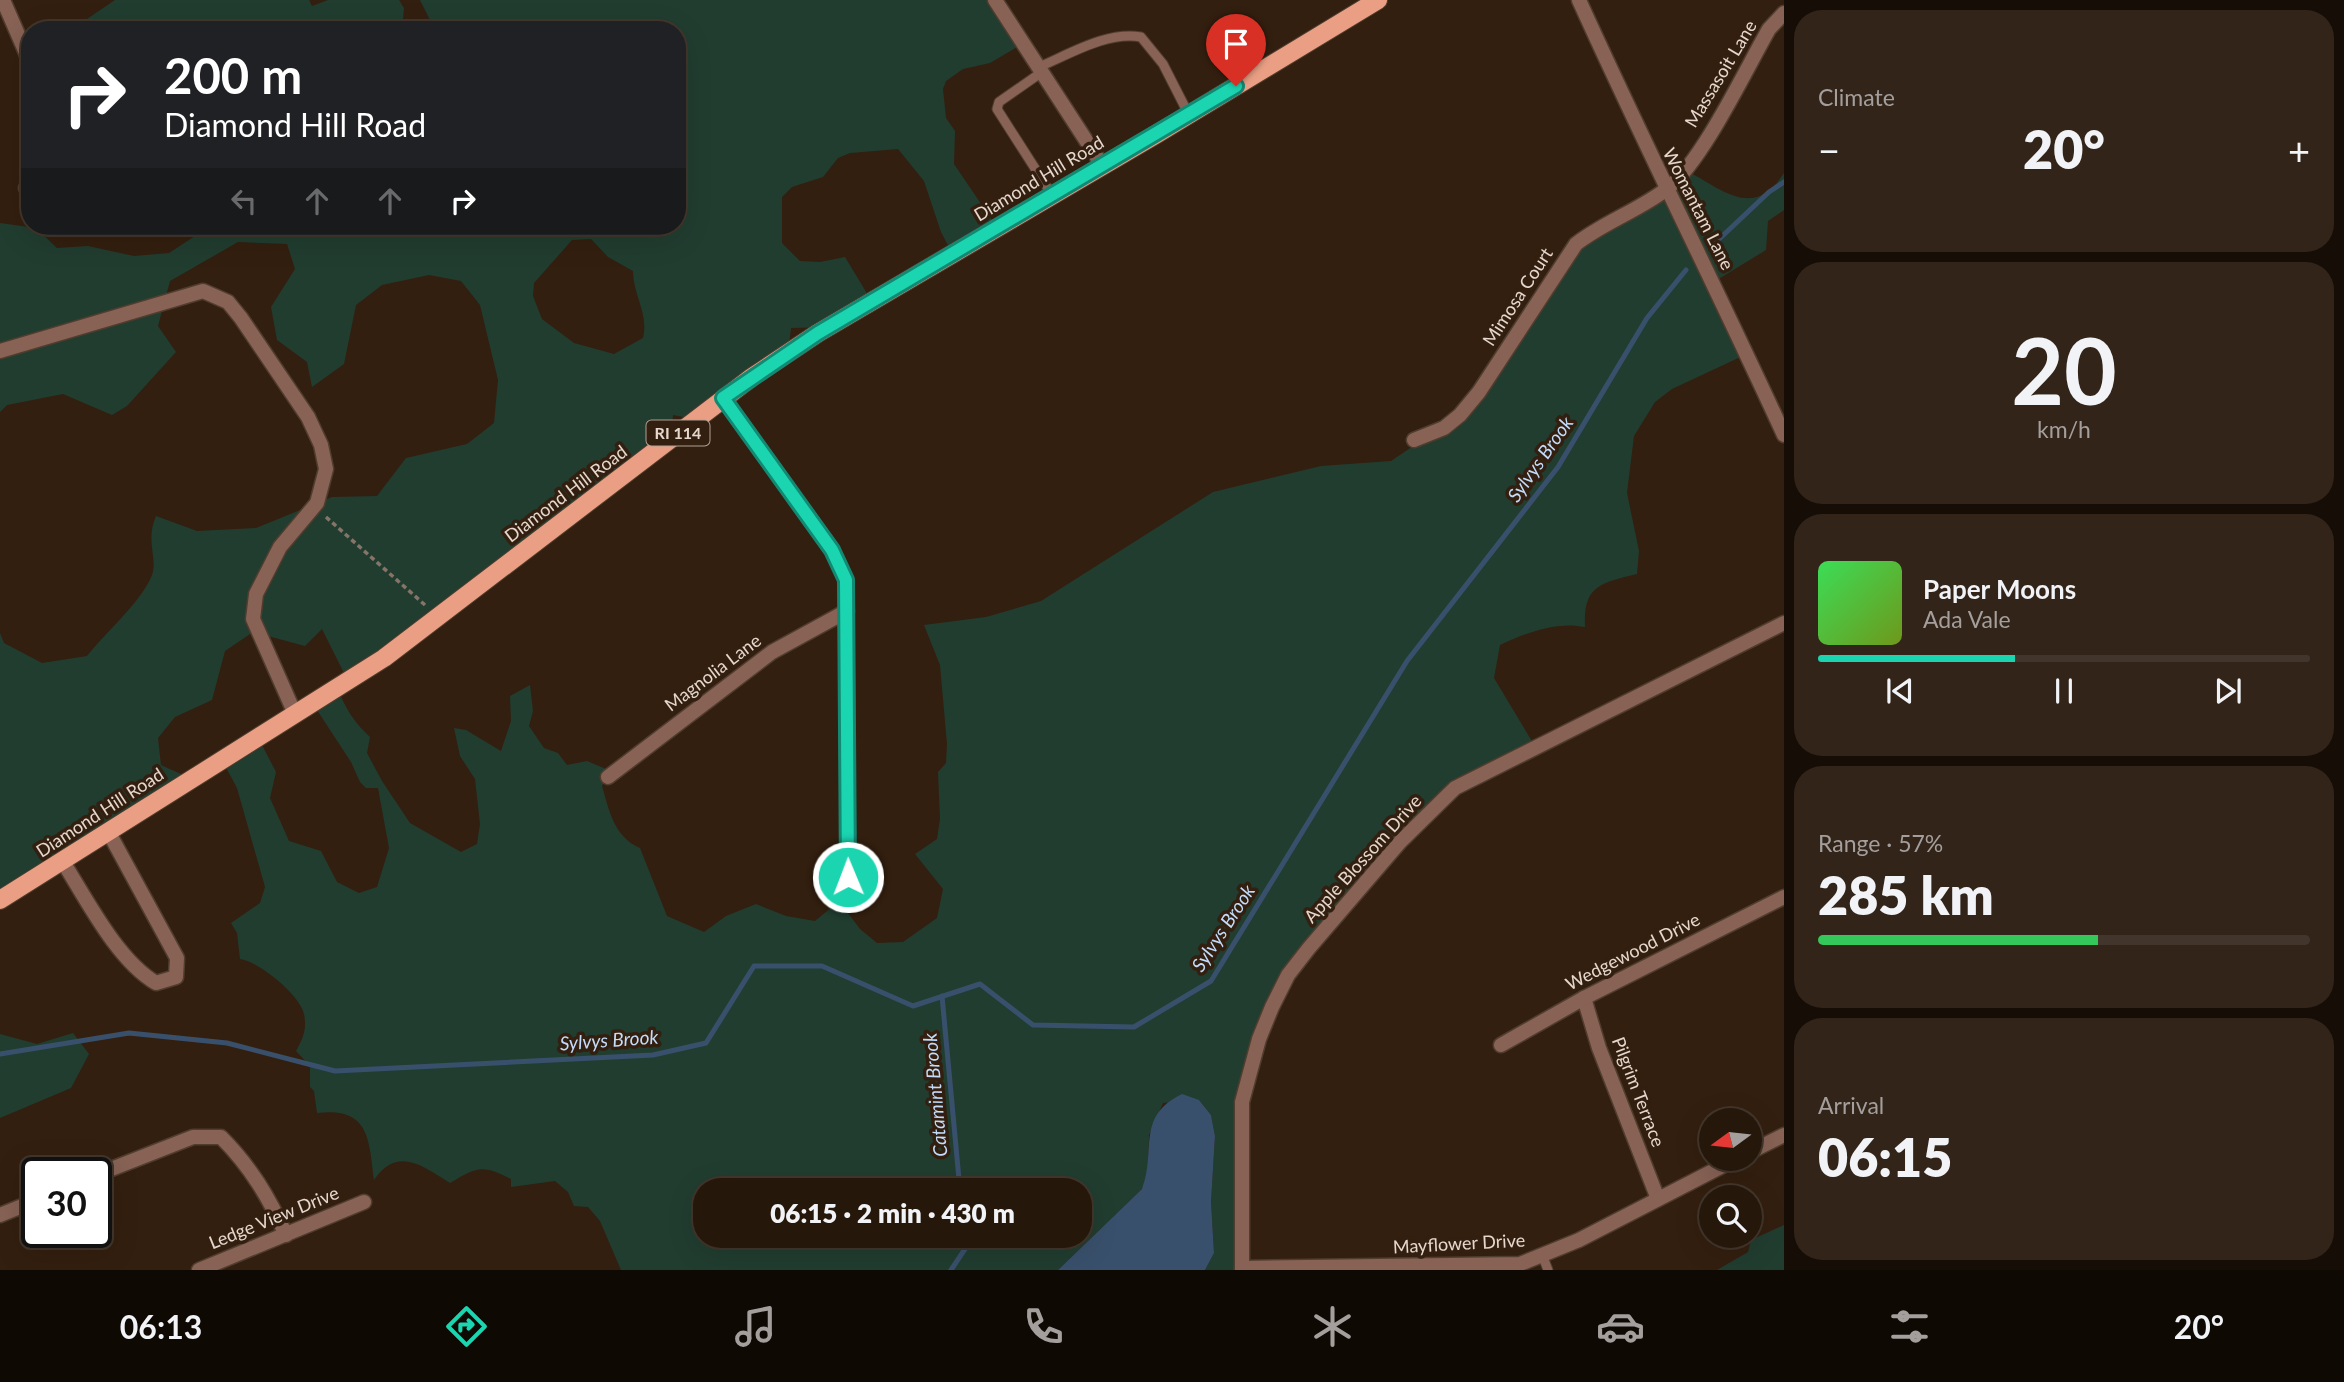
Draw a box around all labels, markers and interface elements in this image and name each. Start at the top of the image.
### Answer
pin [1206,14,1266,86]
street label: Massasoit Lane [1680,16,1761,131]
icon: arrive [1217,25,1255,63]
text: 200 m [164,46,302,104]
icon: right [49,49,140,140]
text: Climate [1818,83,1895,111]
text: Diamond Hill Road [164,105,426,144]
text: 20° [2023,118,2105,180]
text: − [1818,127,1840,173]
text: + [2288,127,2310,173]
street label: Diamond Hill Road [970,131,1107,226]
street label: Womantam Lane [1659,144,1739,273]
icon: left [225,182,263,220]
icon: ahead [298,182,336,220]
icon: ahead [371,182,409,220]
icon: right [444,182,482,220]
street label: Mimosa Court [1477,243,1557,350]
text: 20 [2011,315,2117,424]
water label: Sylvys Brook [1502,411,1578,506]
text: km/h [2037,415,2091,443]
road number: RI 114 [646,420,710,446]
street label: Diamond Hill Road [500,440,631,546]
text: Paper Moons [1923,573,2076,605]
text: Ada Vale [1923,605,2011,633]
street label: Magnolia Lane [660,629,765,716]
icon: previous [1881,672,1919,710]
icon: pause [2045,672,2083,710]
icon: next [2209,672,2247,710]
street label: Diamond Hill Road [32,763,167,862]
street label: Apple Blossom Drive [1299,790,1426,927]
text: Range · 57% [1818,829,1943,857]
position arrow [811,840,885,914]
text: 285 km [1818,864,1994,926]
water label: Sylvys Brook [1186,879,1260,975]
street label: Wedgewood Drive [1562,908,1703,994]
water label: Sylvys Brook [559,1025,660,1054]
water label: Catamint Brook [918,1031,951,1158]
street label: Pilgrim Terrace [1608,1033,1670,1150]
text: Arrival [1818,1091,1884,1119]
north arrow [1699,1108,1762,1171]
map controls [1699,1108,1762,1248]
text: 06:15 [1818,1126,1952,1188]
speed limit sign: 30 [21,1157,112,1248]
street label: Ledge View Drive [206,1181,342,1253]
button: search [1699,1185,1762,1248]
text: 06:15 · 2 min · 430 m [770,1197,1015,1229]
street label: Mayflower Drive [1392,1229,1526,1257]
icon: directions [442,1302,491,1351]
icon: music [731,1302,780,1351]
icon: phone [1019,1302,1068,1351]
icon: climate [1308,1302,1357,1351]
icon: car [1596,1302,1645,1351]
icon: filters [1885,1302,1934,1351]
text: 06:13 [120,1307,202,1346]
text: 20° [2174,1307,2224,1346]

